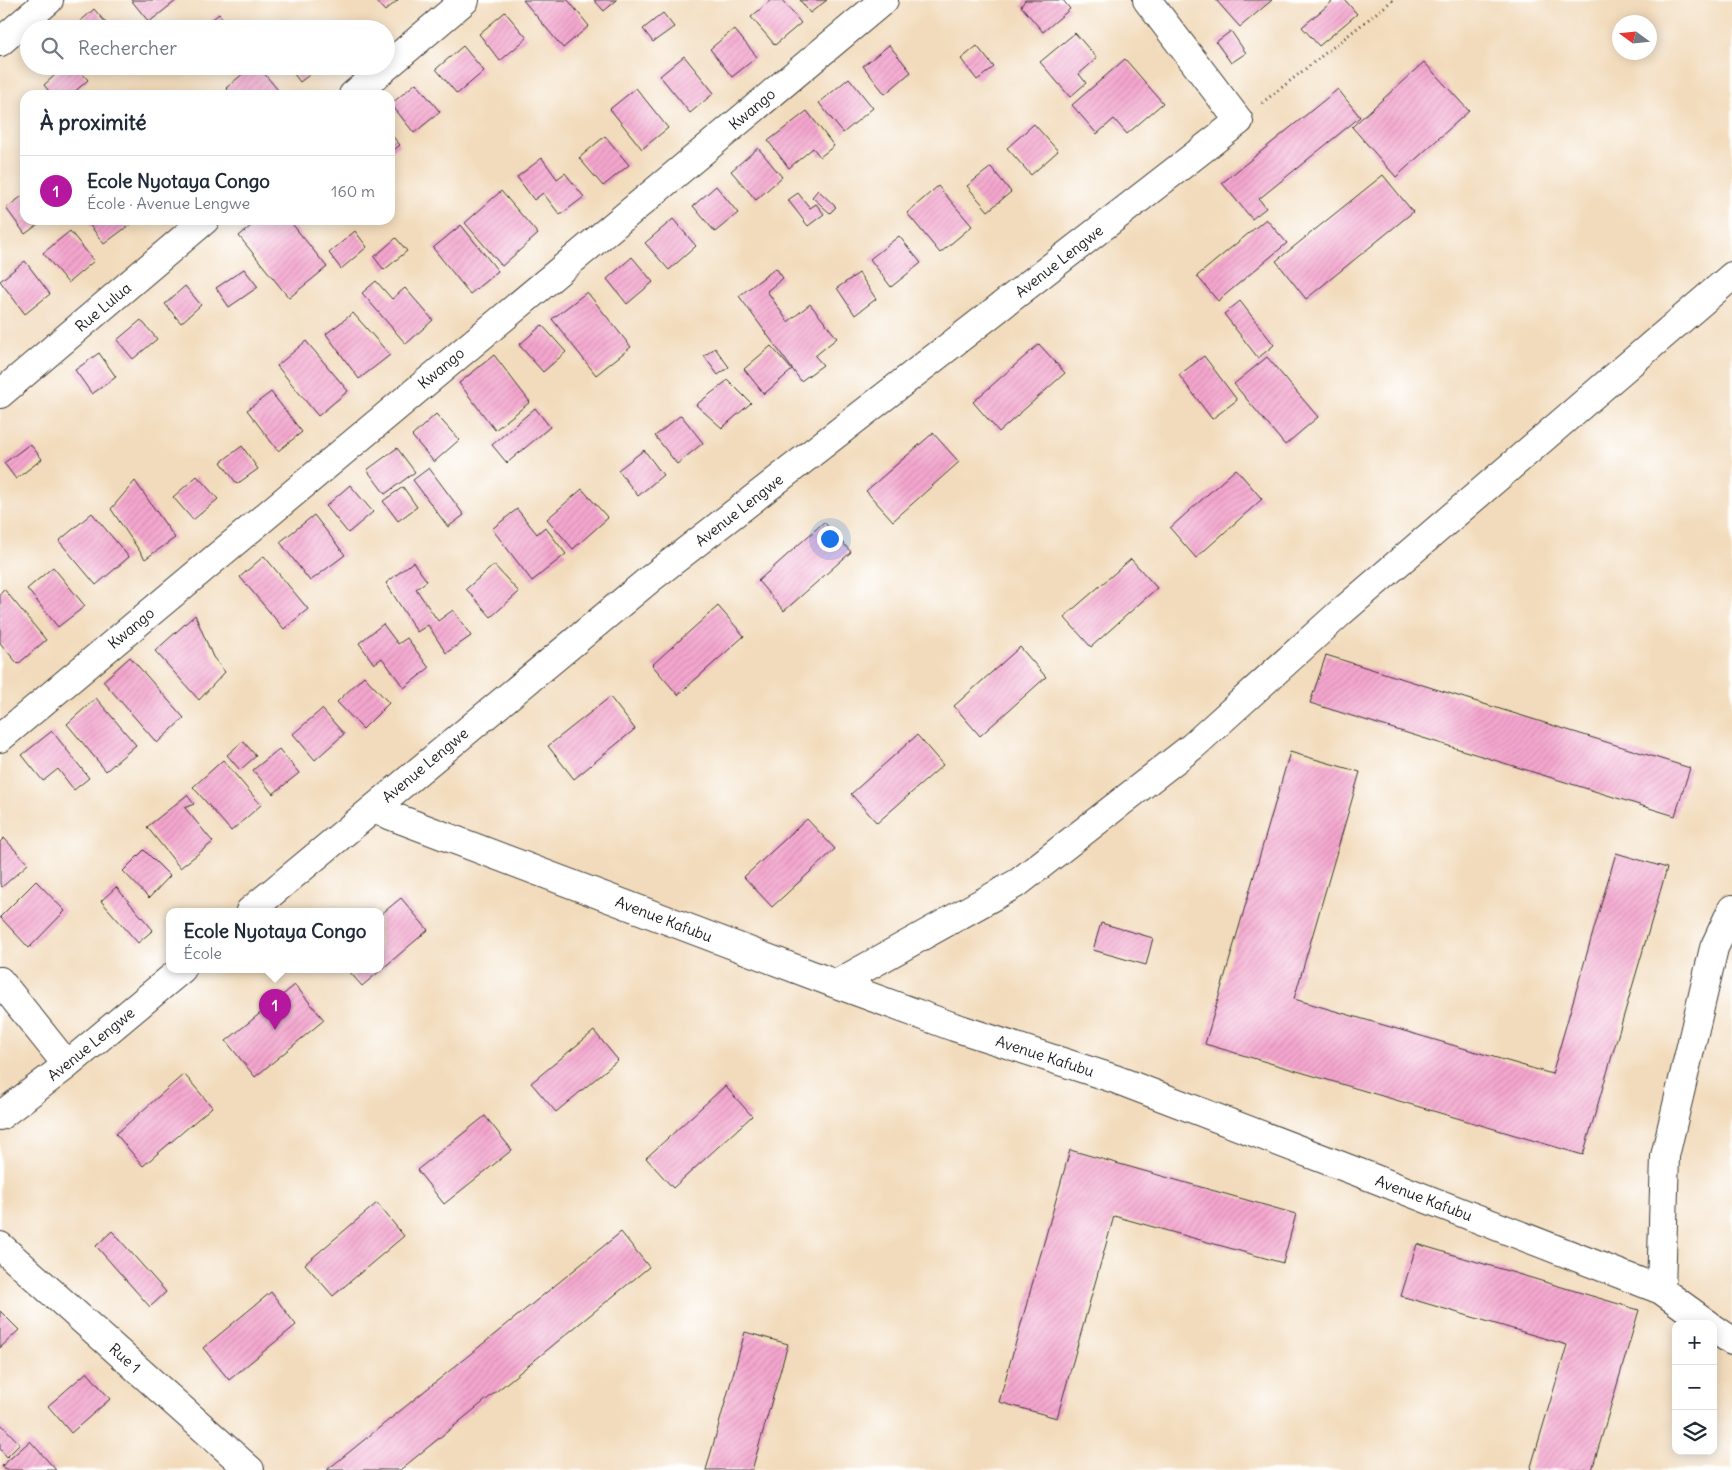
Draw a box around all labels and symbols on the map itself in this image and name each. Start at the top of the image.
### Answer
north arrow [1612,15,1657,60]
street label: Kwango [725,84,779,134]
street label: Avenue Lengwe [1011,221,1107,301]
street label: Rue Lulua [71,278,135,336]
street label: Kwango [414,343,468,393]
street label: Avenue Lengwe [691,470,787,550]
your location [817,526,843,552]
street label: Kwango [104,603,158,653]
street label: Avenue Lengwe [378,723,472,807]
street label: Avenue Kafubu [613,892,715,946]
pin: 1 [259,989,291,1030]
street label: Avenue Lengwe [44,1003,138,1085]
street label: Avenue Kafubu [993,1031,1097,1081]
street label: Avenue Kafubu [1373,1171,1475,1225]
street label: Rue 1 [105,1339,145,1377]

